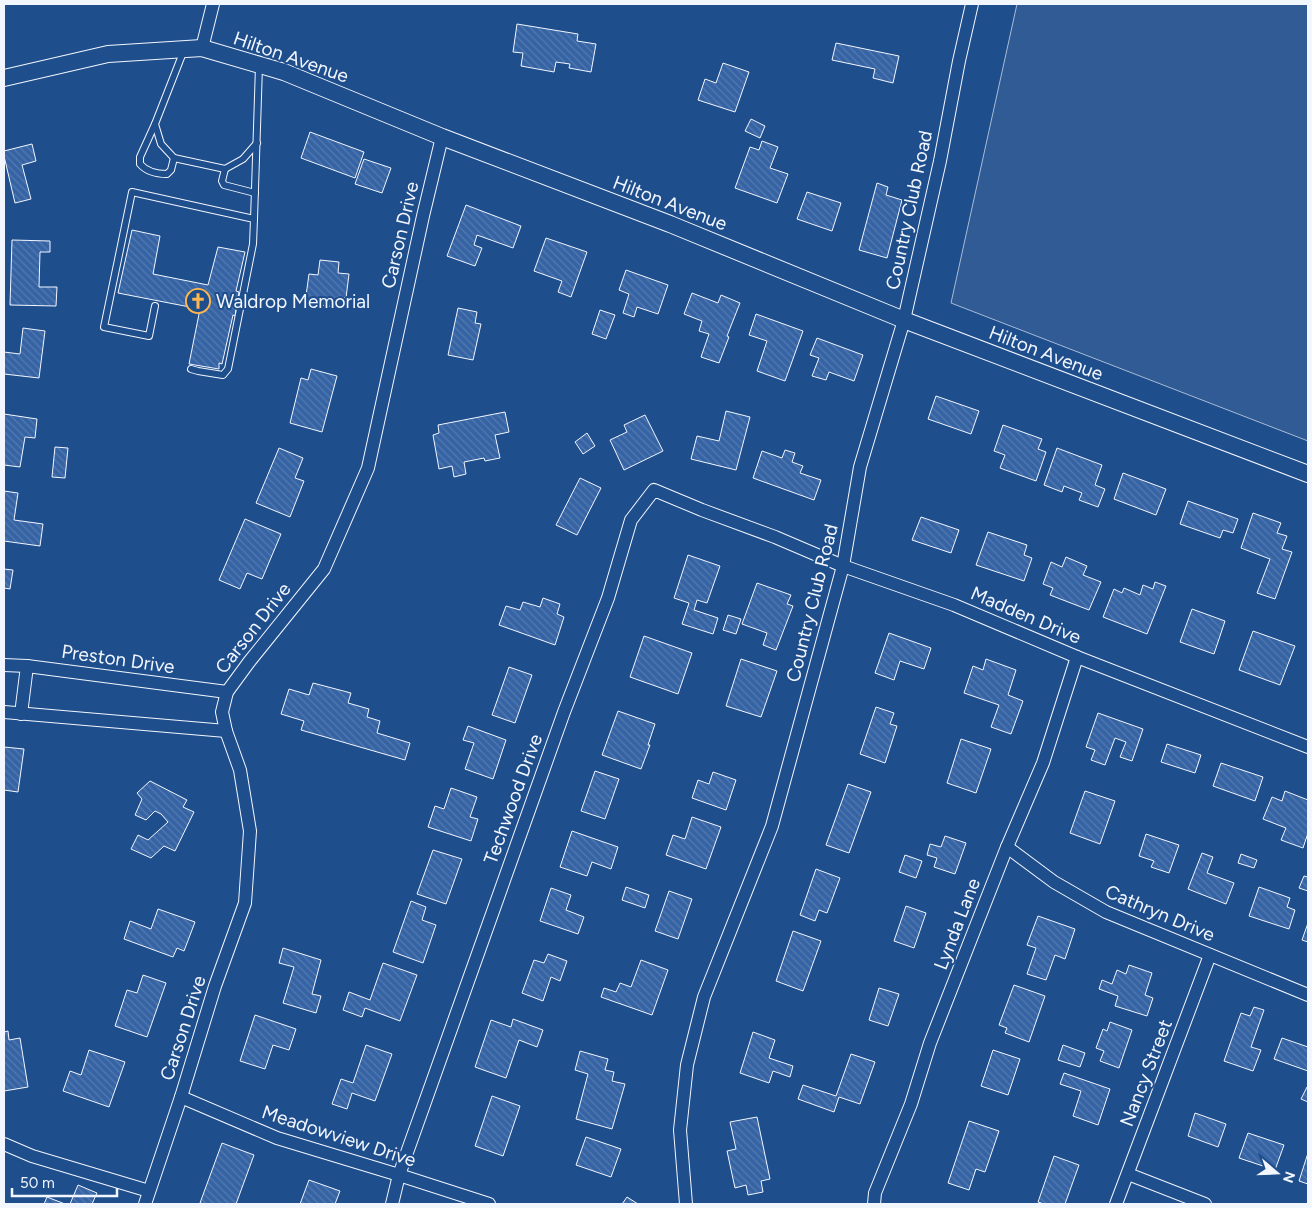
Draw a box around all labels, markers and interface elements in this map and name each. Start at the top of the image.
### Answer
street label: Hilton Avenue [230,27,352,87]
street label: Country Club Road [881,128,937,292]
street label: Hilton Avenue [610,171,730,235]
street label: Carson Drive [377,179,423,291]
church icon: Waldrop Memorial [185,288,211,314]
place label: Waldrop Memorial [216,290,370,313]
street label: Hilton Avenue [986,321,1106,385]
street label: Country Club Road [781,521,843,685]
street label: Carson Drive [210,578,296,678]
street label: Madden Drive [967,581,1085,649]
street label: Preston Drive [60,640,176,678]
street label: Techwood Drive [479,731,547,867]
street label: Lynda Lane [929,875,985,973]
street label: Cathryn Drive [1102,880,1218,946]
street label: Carson Drive [155,973,211,1083]
street label: Nancy Street [1115,1016,1177,1130]
street label: Meadowview Drive [259,1100,419,1172]
north arrow [1252,1148,1302,1198]
scale bar [12,1166,118,1198]
text: N [1279,1169,1299,1185]
text: 50 m [20,1174,55,1192]

